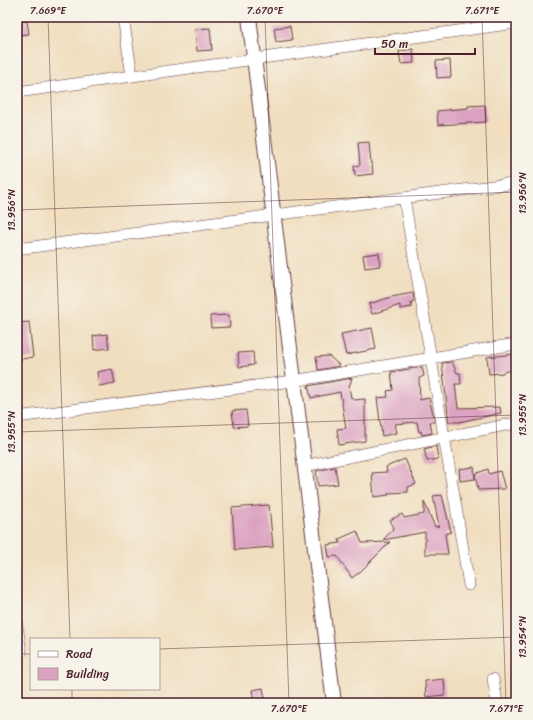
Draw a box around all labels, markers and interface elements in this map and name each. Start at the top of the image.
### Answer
text: 7.669°E [30,2,67,20]
text: 7.670°E [247,2,285,20]
text: 7.671°E [465,2,501,20]
scale bar [375,30,475,56]
text: 50 m [381,33,408,55]
text: 13.956°N [514,172,532,214]
text: 13.956°N [3,189,21,231]
text: 13.955°N [514,394,532,436]
text: 13.955°N [3,411,21,453]
text: 13.954°N [514,616,532,658]
legend [30,638,160,690]
text: Road [66,643,93,665]
text: Building [66,663,109,685]
text: 7.670°E [271,700,309,718]
text: 7.671°E [489,700,525,718]

